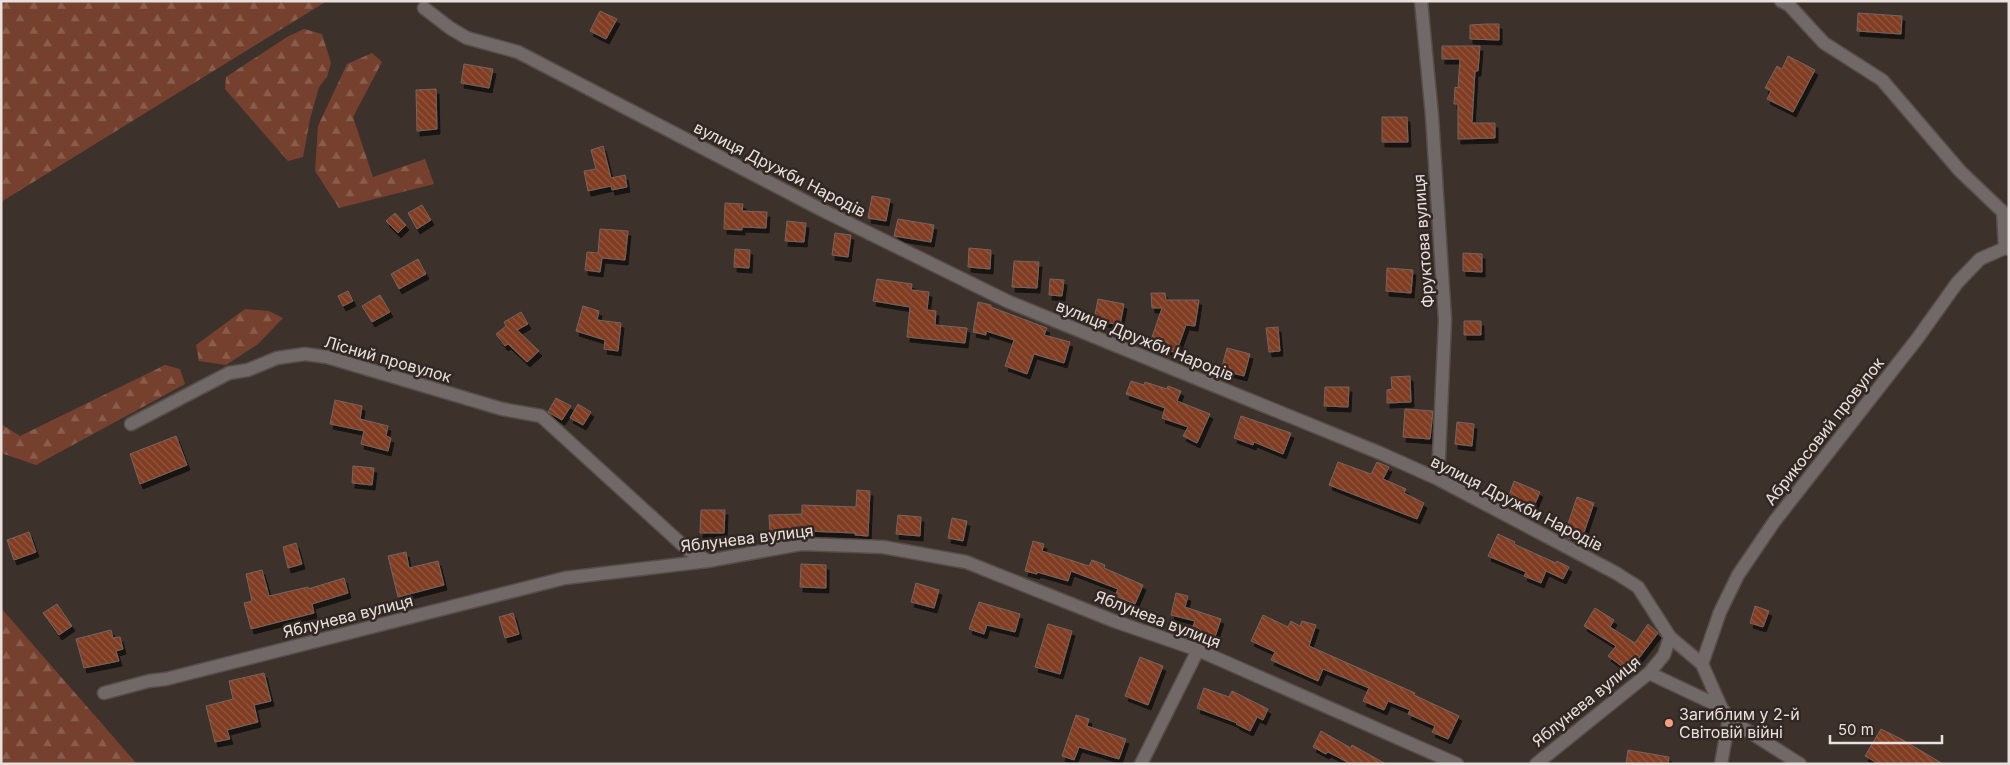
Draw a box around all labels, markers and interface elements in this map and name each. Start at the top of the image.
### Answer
street label: вулиця Дружби Народів [691,117,869,221]
street label: Фруктова вулиця [1408,173,1438,309]
street label: вулиця Дружби Народів [1053,295,1237,385]
street label: Лісний провулок [322,331,454,387]
street label: Абрикосовий провулок [1760,353,1888,509]
street label: вулиця Дружби Народів [1428,451,1606,555]
street label: Яблунева вулиця [680,520,814,556]
street label: Яблунева вулиця [1092,586,1224,652]
street label: Яблунева вулиця [281,590,415,642]
street label: Яблунева вулиця [1528,651,1644,751]
place label: Загиблим у 2-й Світовій війні [1679,704,1800,742]
scale bar [1830,712,1942,744]
marker: Загиблим у 2-й Світовій війні [1663,717,1675,729]
text: 50 m [1838,720,1874,739]

